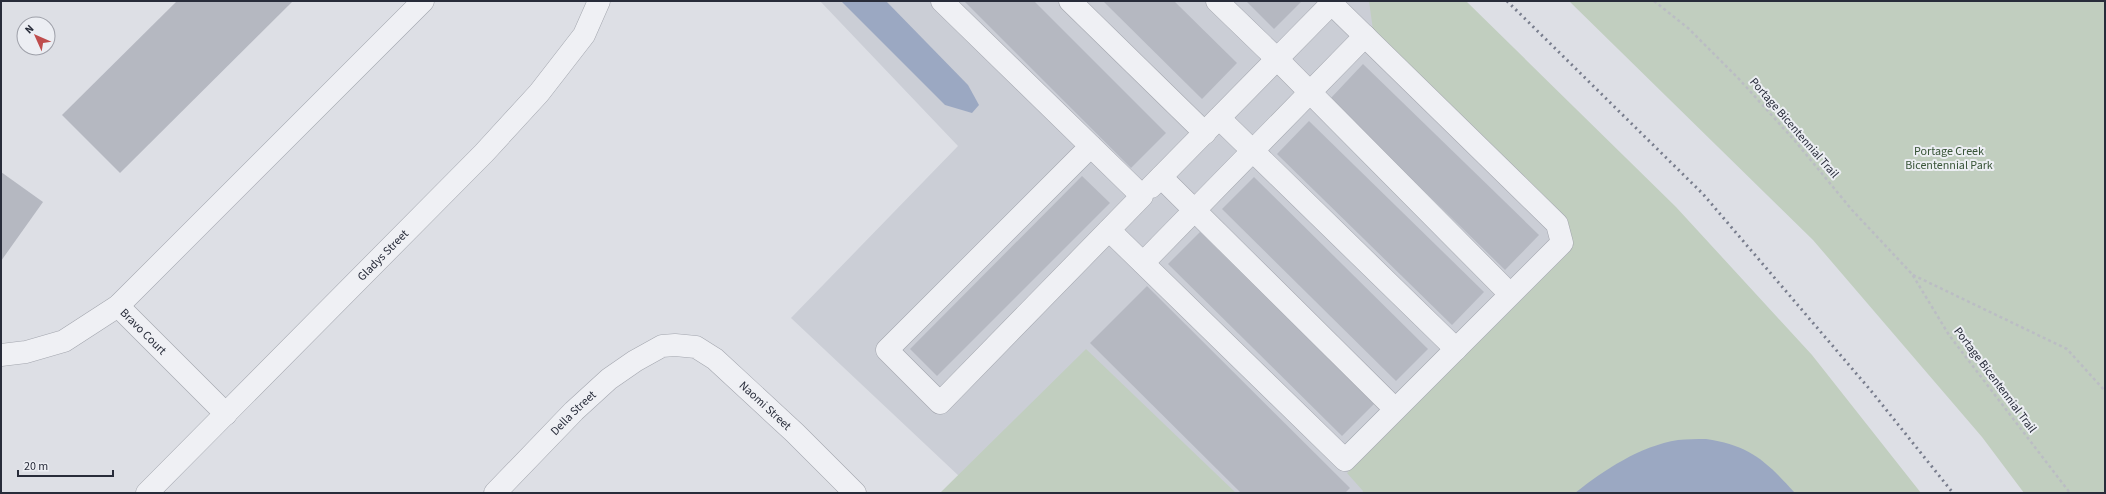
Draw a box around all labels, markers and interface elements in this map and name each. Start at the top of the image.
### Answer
north arrow [16,16,56,56]
text: N [21,21,37,37]
street label: Portage Bicentennial Trail [1746,74,1842,182]
park label: Portage Creek Bicentennial Park [1905,143,1993,174]
street label: Gladys Street [353,226,412,285]
street label: Bravo Court [116,304,171,359]
street label: Portage Bicentennial Trail [1950,324,2040,436]
street label: Naomi Street [735,377,795,434]
street label: Della Street [546,386,600,439]
scale bar [18,452,113,478]
text: 20 m [24,458,48,475]

